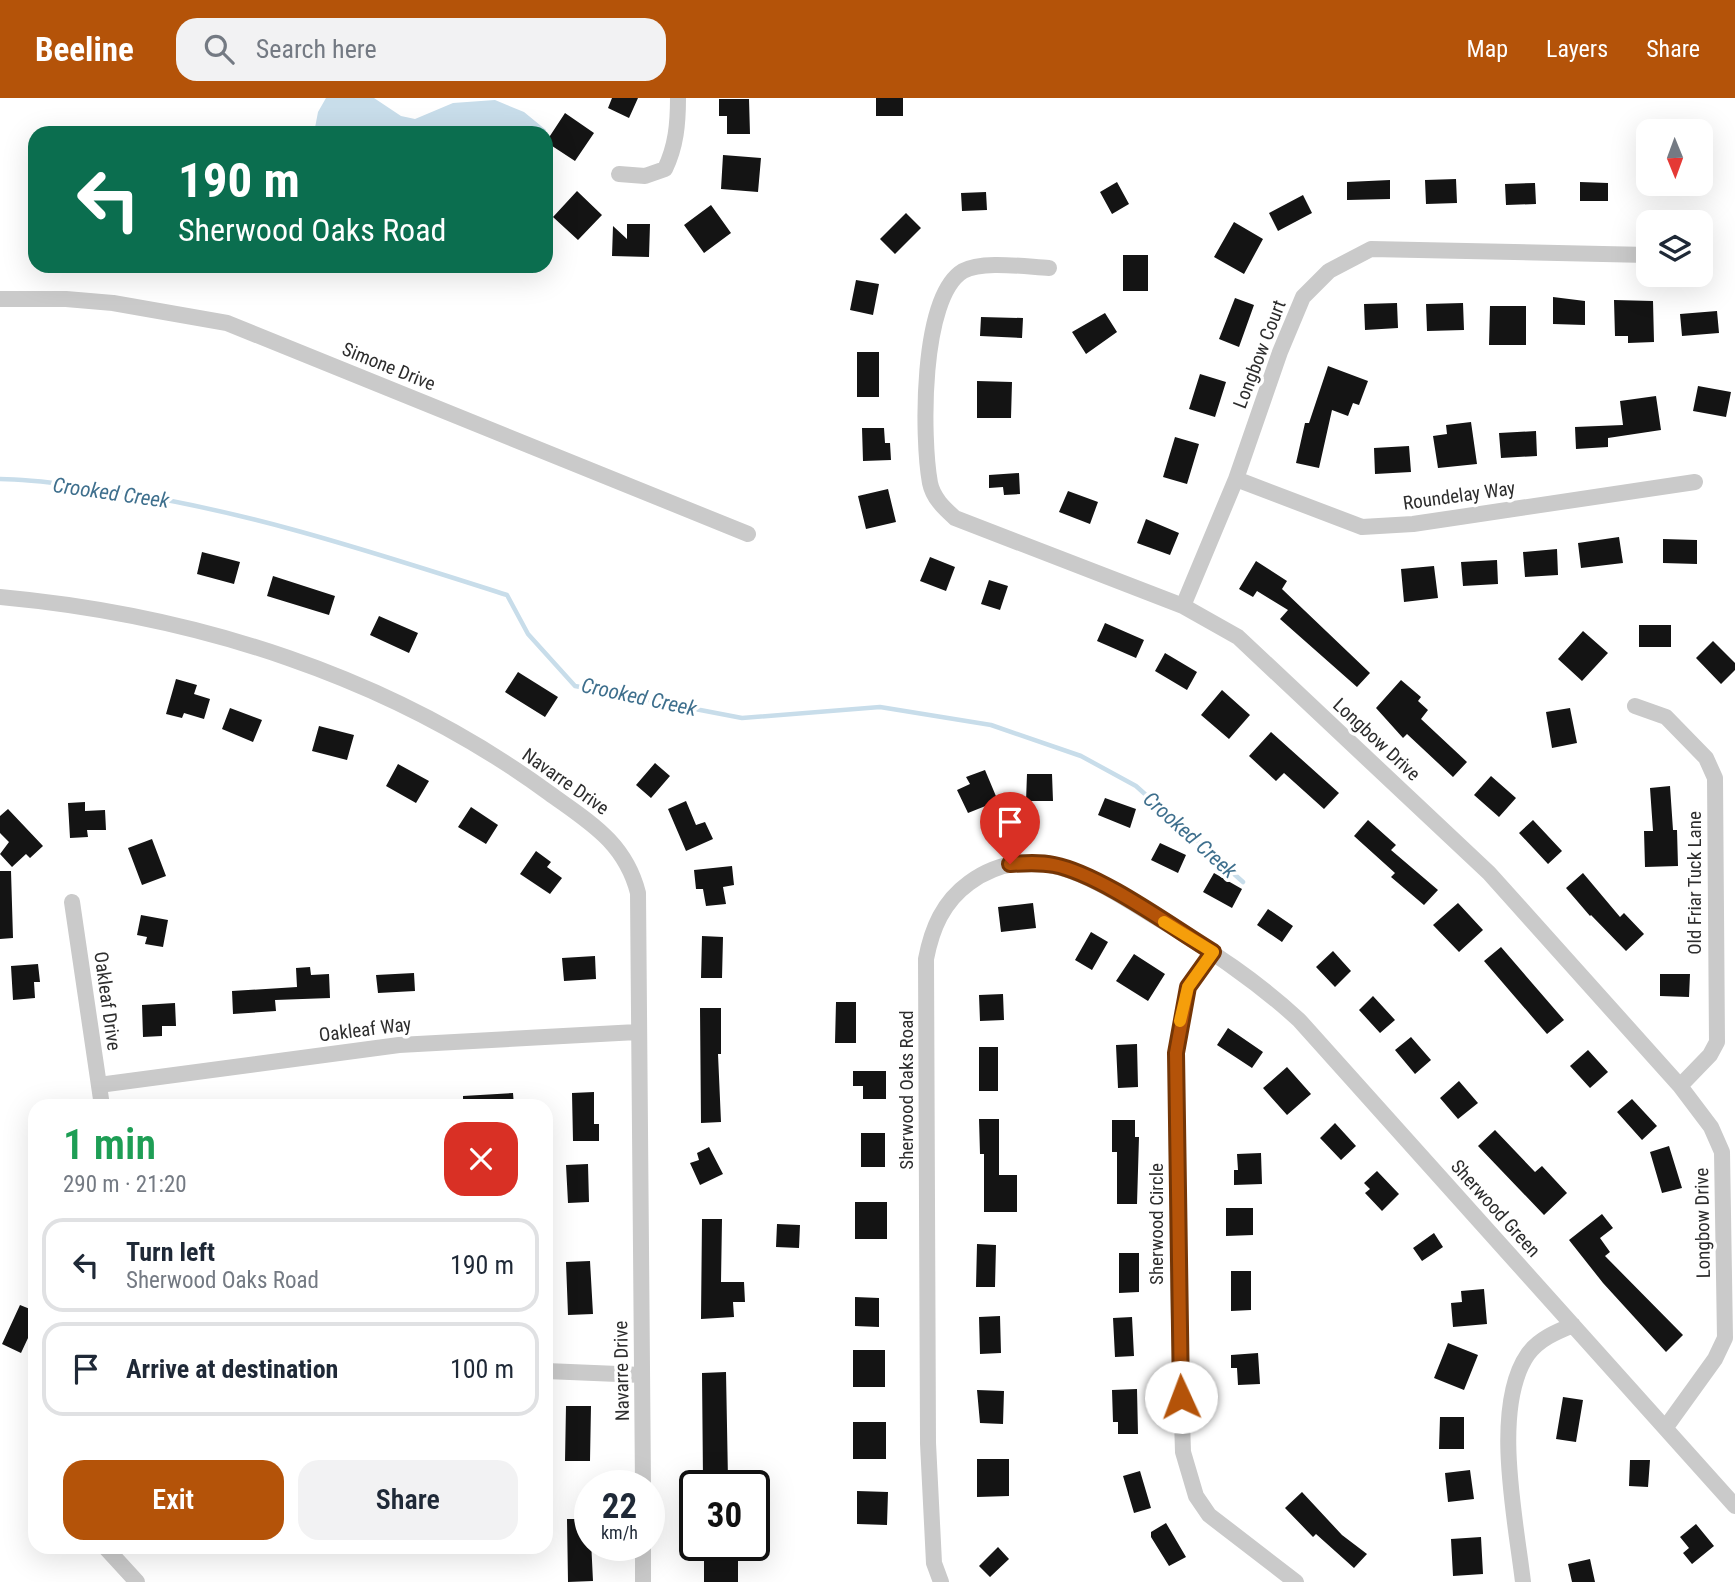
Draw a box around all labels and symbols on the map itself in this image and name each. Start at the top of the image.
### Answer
north arrow [1636,119,1713,196]
street label: Longbow Court [1228,297,1291,412]
street label: Simone Drive [339,337,439,396]
water label: Crooked Creek [51,473,172,513]
street label: Roundelay Way [1402,476,1517,515]
water label: Crooked Creek [579,673,700,721]
street label: Longbow Drive [1328,693,1425,786]
street label: Navarre Drive [518,743,614,820]
water label: Crooked Creek [1138,787,1242,884]
pin [980,792,1040,864]
street label: Old Friar Tuck Lane [1683,811,1706,955]
street label: Oakleaf Drive [89,950,126,1052]
street label: Sherwood Oaks Road [895,1010,918,1170]
street label: Oakleaf Way [318,1012,413,1047]
street label: Sherwood Green [1446,1155,1545,1262]
street label: Sherwood Circle [1145,1163,1168,1285]
street label: Longbow Drive [1690,1167,1715,1279]
street label: Navarre Drive [609,1321,634,1421]
position arrow [1144,1360,1218,1434]
speed limit sign: 30 [679,1470,770,1561]

